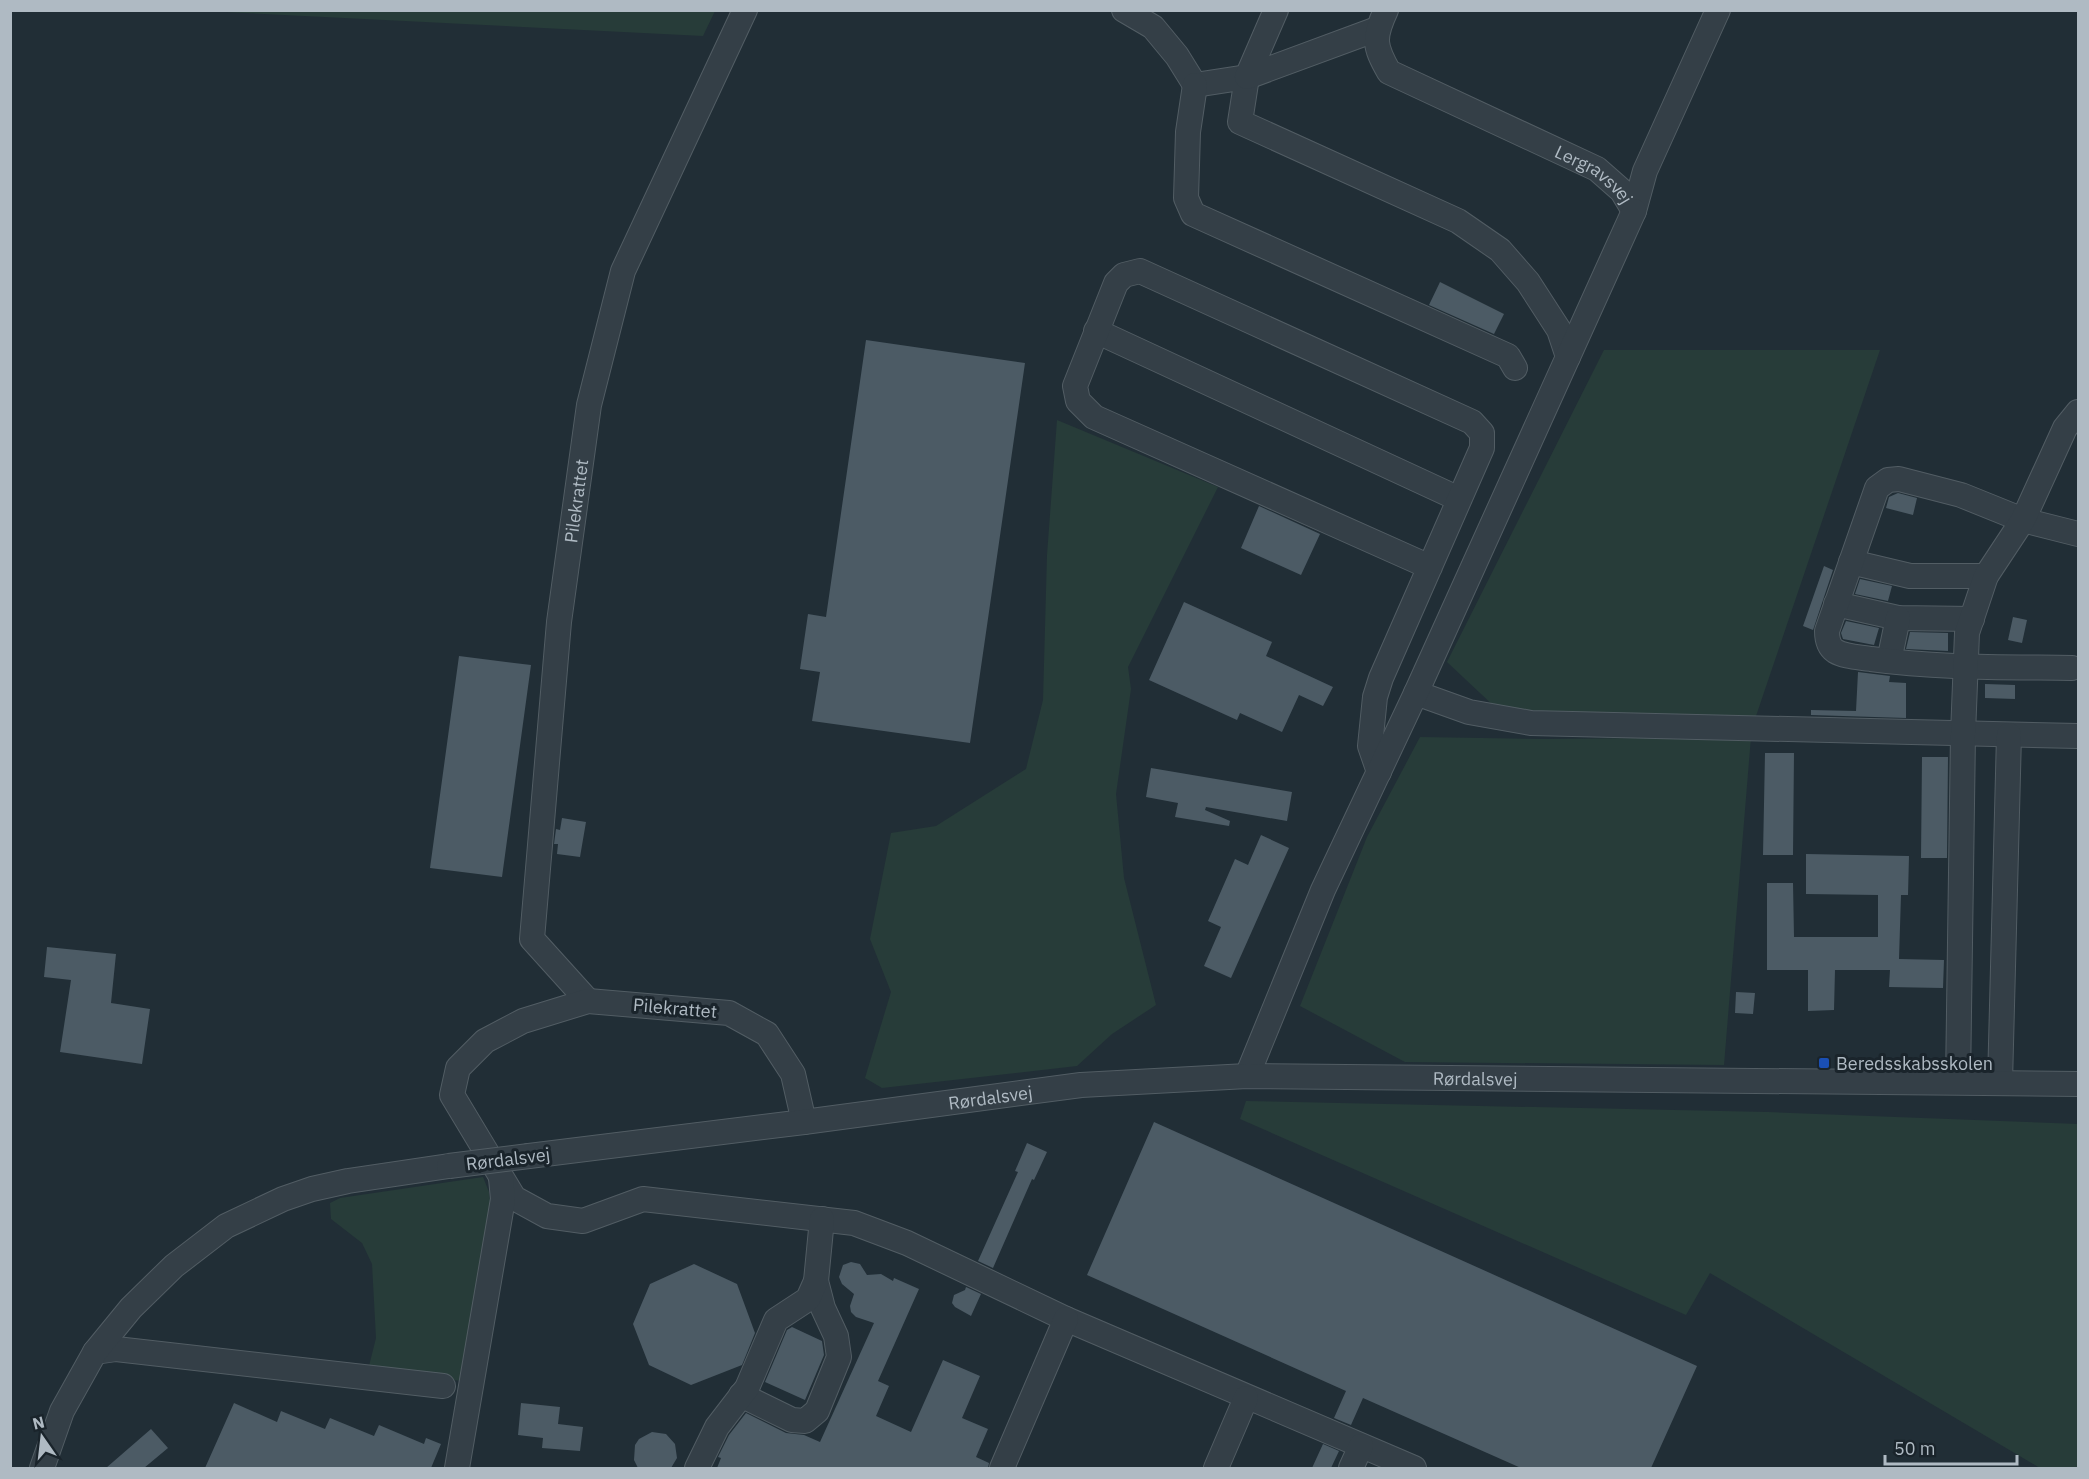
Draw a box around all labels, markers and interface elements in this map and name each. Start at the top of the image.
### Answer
street label: Lergravsvej [1551,140,1638,208]
street label: Pilekrattet [559,457,593,544]
street label: Pilekrattet [632,993,718,1023]
place label: Beredsskabsskolen [1836,1052,1993,1075]
marker: Beredsskabsskolen [1817,1056,1831,1070]
street label: Rørdalsvej [1433,1066,1518,1090]
street label: Rørdalsvej [947,1080,1034,1114]
street label: Rørdalsvej [465,1142,551,1176]
north arrow [12,1407,72,1467]
text: N [30,1411,46,1434]
scale bar [1885,1428,2017,1466]
text: 50 m [1894,1437,1936,1460]

